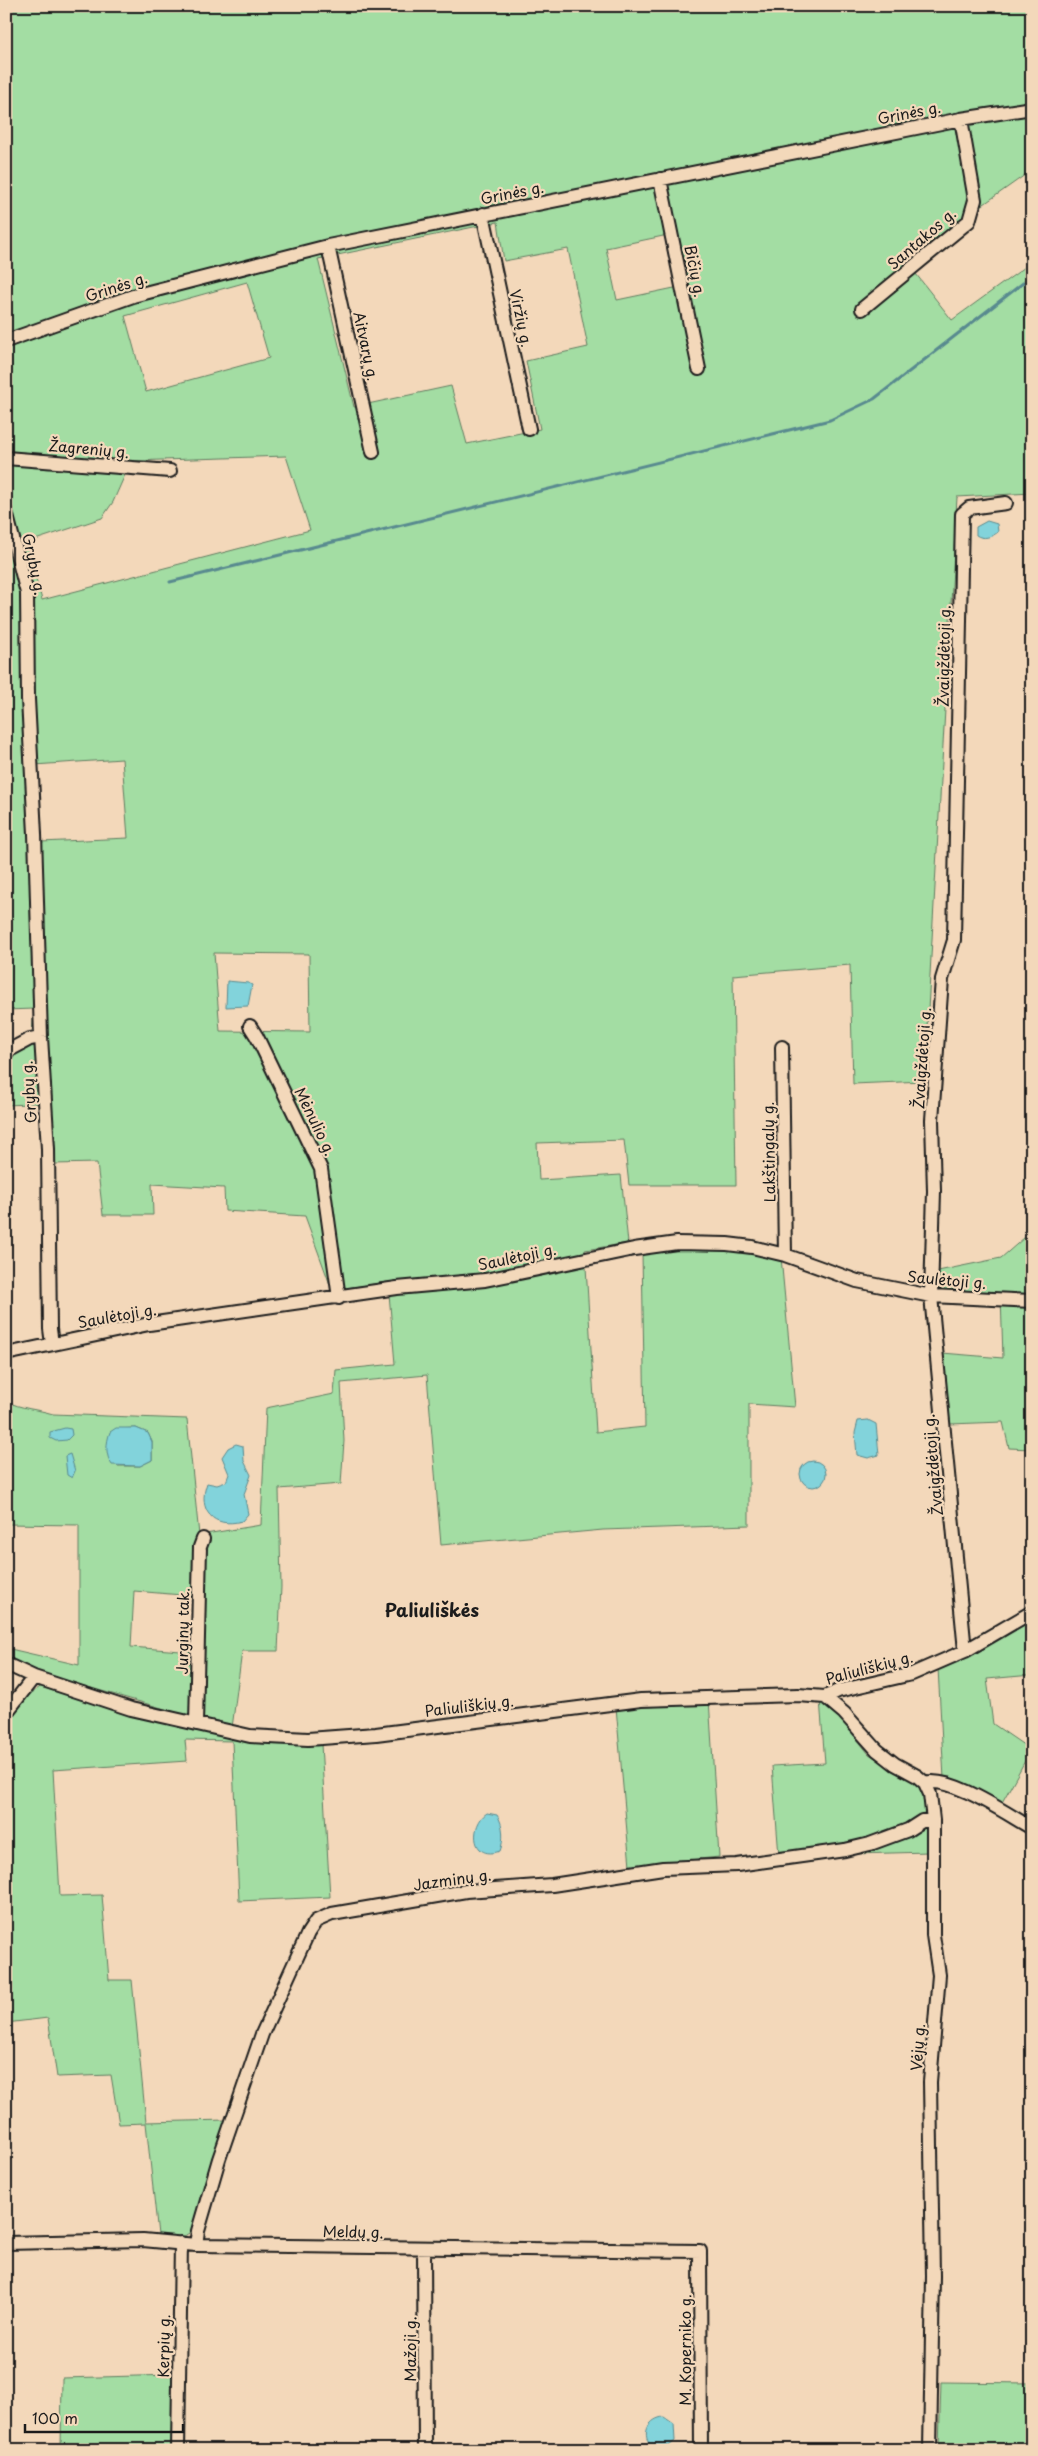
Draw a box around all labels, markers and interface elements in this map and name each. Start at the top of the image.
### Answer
street label: Grinės g. [875,95,943,129]
street label: Grinės g. [478,175,546,209]
street label: Santakos g. [882,202,960,274]
street label: Bičių g. [680,243,712,299]
street label: Grinės g. [82,265,150,307]
street label: Viržių g. [505,287,539,349]
street label: Aitvarų g. [348,309,386,383]
street label: Žagrenių g. [48,433,130,463]
street label: Grybų g. [17,531,53,597]
street label: Žvaigždėtoji g. [931,605,955,707]
street label: Žvaigždėtoji g. [906,1006,936,1110]
street label: Grybų g. [14,1060,42,1124]
street label: Mėnulio g. [289,1083,343,1159]
street label: Lakštingalų g. [756,1101,780,1203]
street label: Saulėtoji g. [476,1237,558,1275]
street label: Saulėtoji g. [907,1264,987,1294]
street label: Saulėtoji g. [76,1297,158,1333]
street label: Žvaigždėtoji g. [916,1413,948,1517]
street label: Jurginų tak. [170,1587,194,1675]
district label: Paliuliškės [385,1596,480,1623]
street label: Paliuliškių g. [823,1644,915,1690]
street label: Paliuliškių g. [423,1688,515,1722]
street label: Jazminų g. [411,1862,493,1896]
street label: Vėjų g. [904,2022,930,2072]
street label: Meldų g. [322,2219,384,2243]
street label: M. Koperniko g. [673,2294,696,2406]
street label: Kerpių g. [151,2314,175,2378]
street label: Mažoji g. [398,2316,421,2382]
scale bar [25,2401,182,2433]
text: 100 m [32,2406,78,2429]

